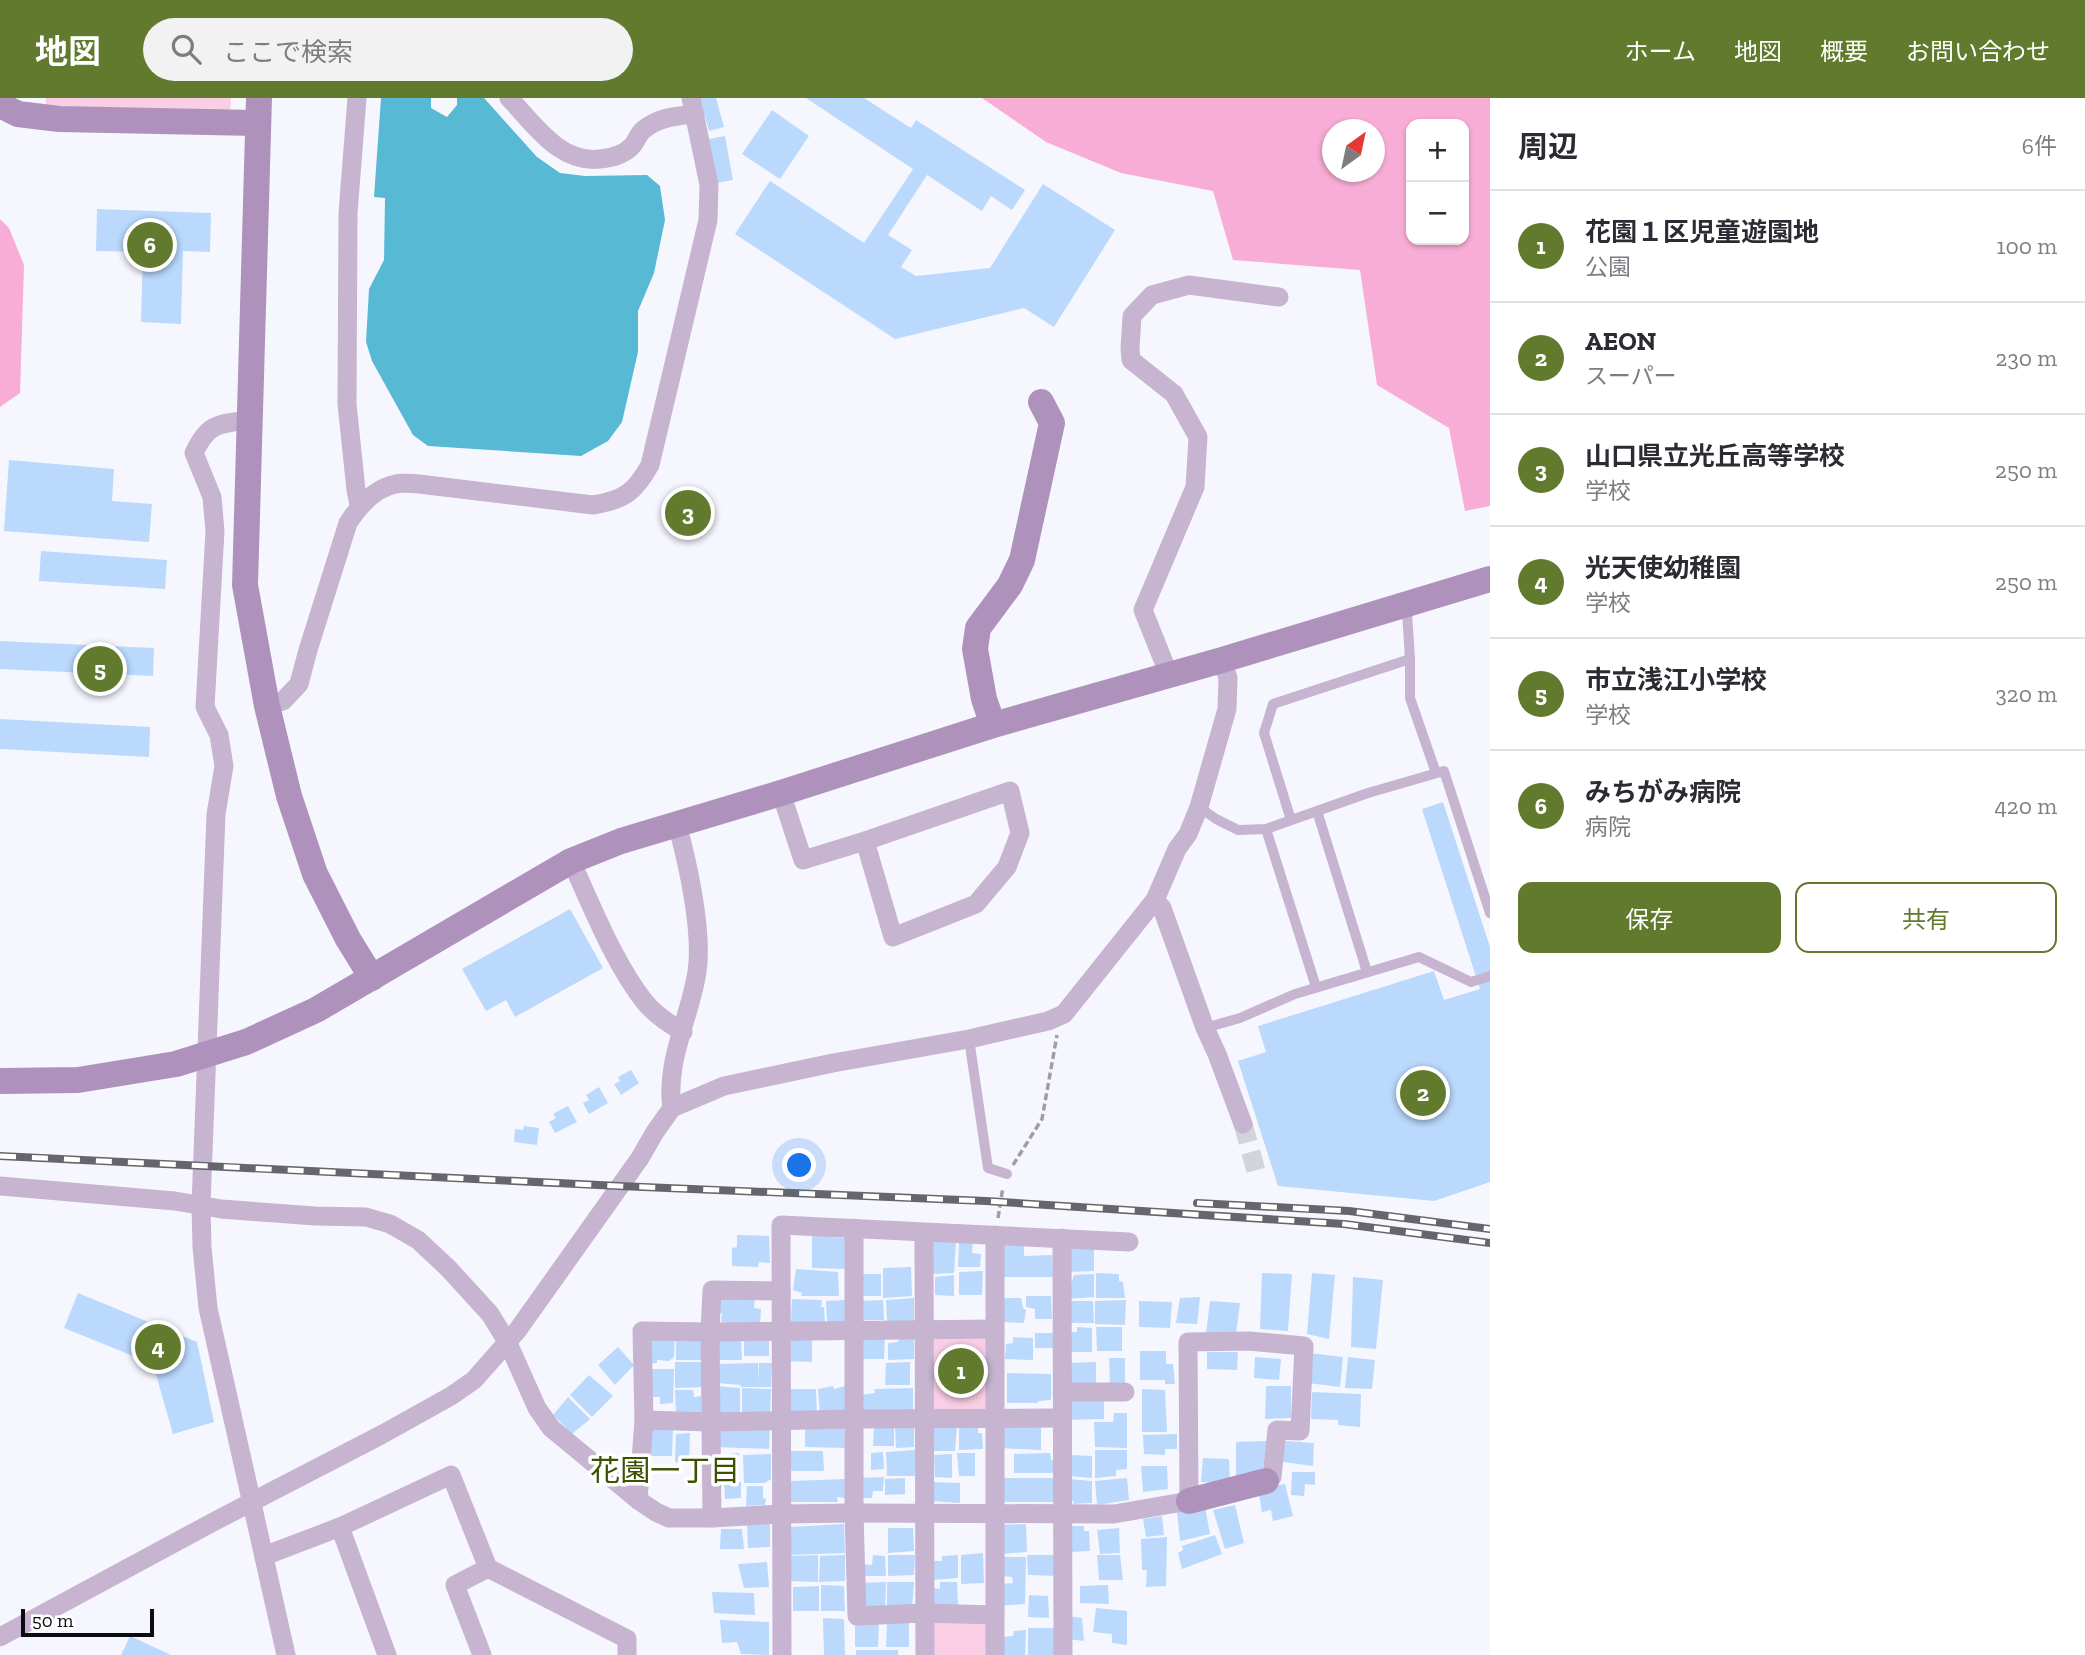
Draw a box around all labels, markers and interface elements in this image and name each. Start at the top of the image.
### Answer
search box [143,18,633,81]
icon: search [167,30,205,68]
text: 地図 [35,32,101,71]
text: ここで検索 [223,36,353,68]
text: ホーム [1625,37,1696,66]
text: 地図 [1734,37,1782,66]
text: 概要 [1820,37,1868,66]
text: お問い合わせ [1906,37,2050,66]
north arrow [1322,119,1385,182]
map controls [1406,119,1469,245]
button: + [1406,119,1469,182]
text: 周辺 [1518,129,1578,165]
text: 6件 [2022,132,2057,160]
button: − [1406,182,1469,245]
text: 花園１区児童遊園地 [1585,216,1819,248]
pin: 6 [127,219,173,271]
text: 1 [1536,232,1546,260]
text: 100 m [1997,232,2057,260]
text: 公園 [1585,253,1631,281]
text: AEON [1585,325,1656,357]
text: 2 [1535,344,1547,372]
text: 230 m [1996,344,2057,372]
text: スーパー [1585,362,1677,390]
text: 山口県立光丘高等学校 [1585,440,1845,472]
text: 3 [1535,456,1547,484]
text: 250 m [1995,456,2057,484]
text: 学校 [1585,477,1631,505]
pin: 3 [665,487,711,539]
text: 光天使幼稚園 [1585,552,1741,584]
text: 4 [1534,568,1548,596]
text: 250 m [1995,568,2057,596]
text: 学校 [1585,589,1631,617]
pin: 5 [77,643,123,695]
text: 市立浅江小学校 [1585,664,1767,696]
text: 5 [1535,680,1547,708]
text: 320 m [1996,680,2057,708]
text: 学校 [1585,701,1631,729]
text: みちがみ病院 [1585,776,1741,808]
text: 6 [1535,792,1547,820]
text: 420 m [1994,792,2057,820]
text: 病院 [1585,813,1631,841]
button: 保存 [1518,882,1781,953]
button: 共有 [1795,882,2057,953]
pin: 2 [1400,1067,1446,1119]
your location [782,1148,816,1182]
pin: 4 [135,1321,181,1373]
pin: 1 [938,1345,984,1397]
district label: 花園一丁目 [590,1453,740,1489]
scale bar [21,1606,154,1638]
text: 50 m [32,1609,73,1632]

